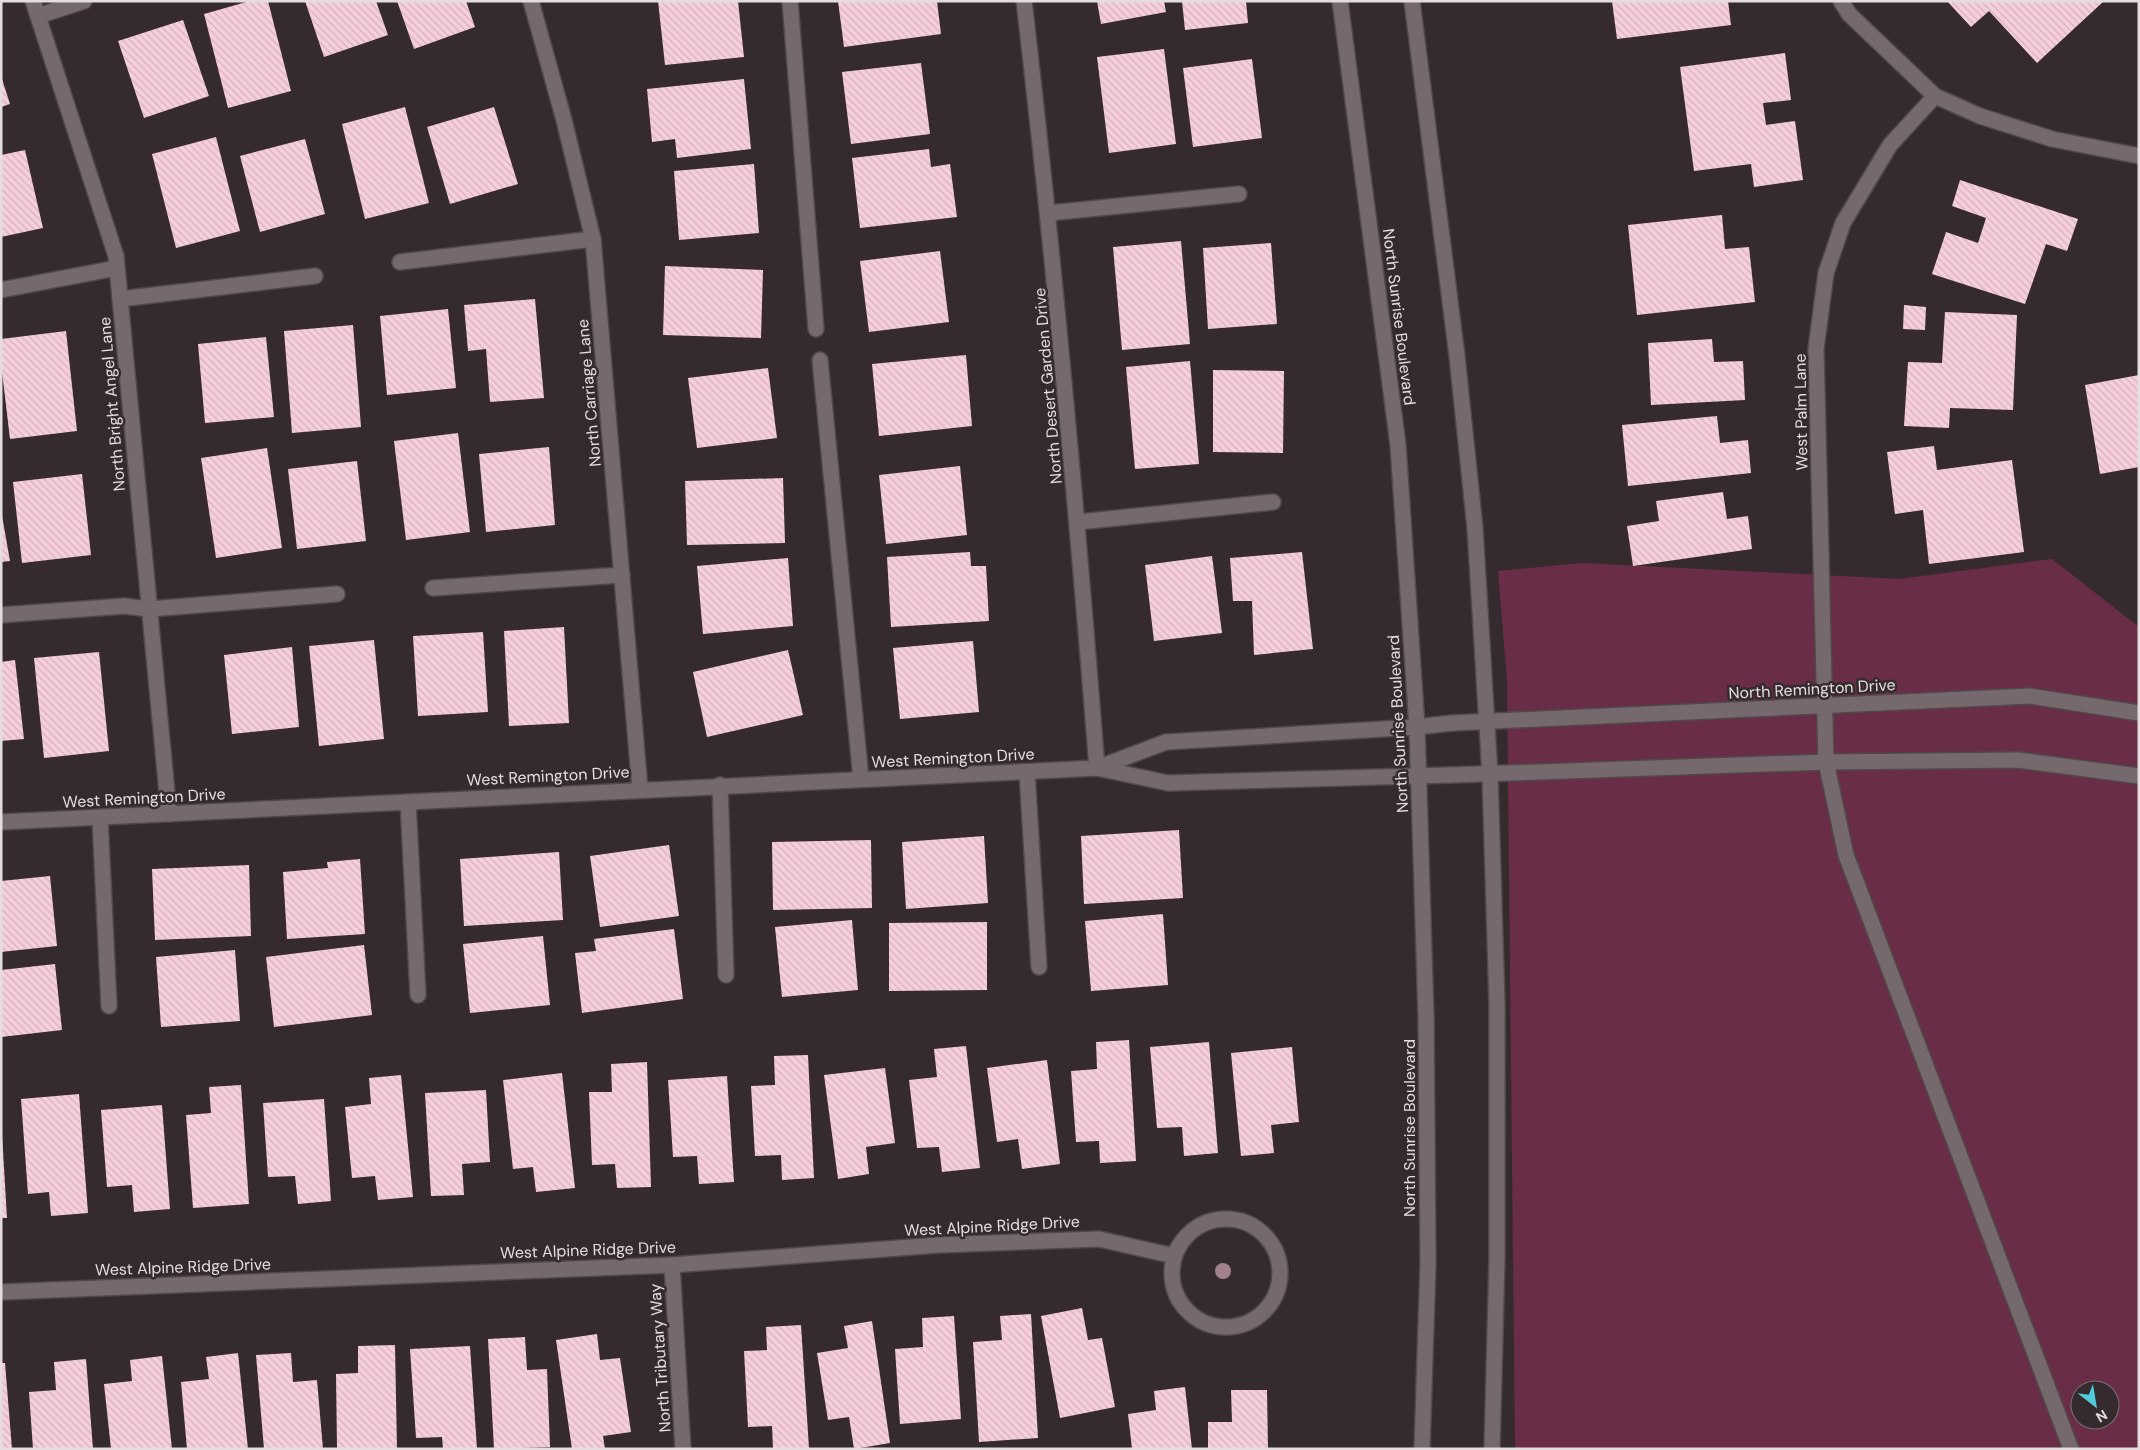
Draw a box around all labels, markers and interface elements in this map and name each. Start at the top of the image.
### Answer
street label: North Sunrise Boulevard [1378,227,1420,407]
street label: North Desert Garden Drive [1029,287,1067,485]
street label: North Bright Angel Lane [94,316,130,492]
street label: North Carriage Lane [572,318,606,468]
street label: West Palm Lane [1789,353,1813,471]
street label: North Sunrise Boulevard [1383,635,1413,813]
street label: North Remington Drive [1728,674,1896,704]
street label: West Remington Drive [871,743,1035,773]
street label: West Remington Drive [466,761,630,791]
street label: West Remington Drive [62,783,226,813]
street label: North Sunrise Boulevard [1399,1039,1420,1217]
street label: West Alpine Ridge Drive [904,1211,1080,1241]
street label: West Alpine Ridge Drive [500,1236,676,1264]
street label: West Alpine Ridge Drive [95,1253,271,1281]
street label: North Tributary Way [644,1283,676,1433]
north arrow [2070,1380,2120,1430]
text: N [2093,1406,2111,1426]

